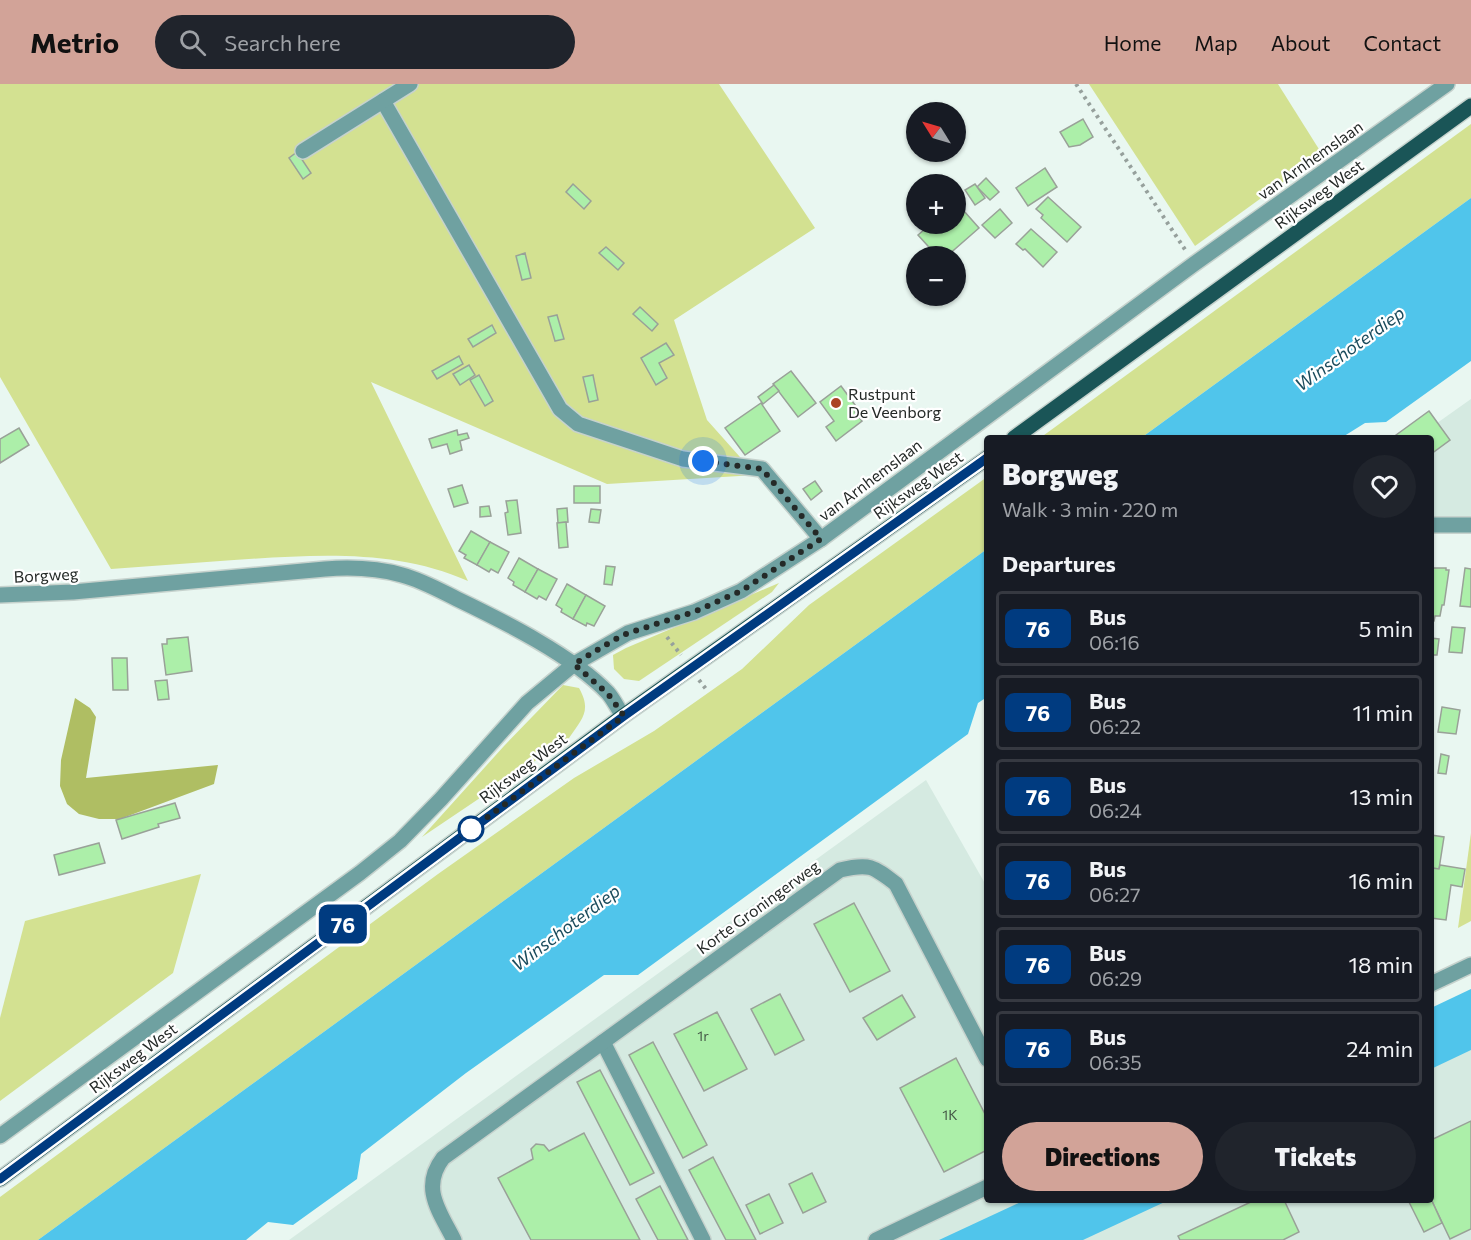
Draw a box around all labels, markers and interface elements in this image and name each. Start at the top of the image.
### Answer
search box [155,15,575,69]
text: Metrio [30,25,119,59]
icon: search [176,26,209,59]
text: Search here [224,29,341,56]
text: Home [1104,30,1161,55]
text: Map [1194,30,1238,55]
text: About [1271,30,1330,55]
text: Contact [1363,30,1441,55]
north arrow [906,102,966,162]
map controls [906,102,966,306]
street label: van Arnhemslaan [1253,116,1366,203]
street label: Rijksweg West [1271,155,1367,232]
button: + [906,174,966,234]
button: − [906,246,966,306]
water label: Winschoterdiep [1290,301,1408,395]
place label: Rustpunt De Veenborg [848,384,942,421]
marker: Rustpunt De Veenborg [829,396,843,410]
street label: van Arnhemslaan [814,435,925,525]
your location [688,446,718,476]
street label: Rijksweg West [869,446,966,522]
button: heart [1353,455,1416,518]
text: Borgweg [1002,457,1118,491]
text: Walk · 3 min · 220 m [1002,497,1178,521]
text: Departures [1002,550,1116,577]
street label: Borgweg [13,563,79,586]
text: Bus [1089,603,1126,630]
text: 5 min [1359,615,1413,642]
text: 76 [1026,616,1050,641]
text: 06:16 [1089,630,1140,654]
text: Bus [1089,687,1126,714]
text: 11 min [1353,699,1413,726]
text: 76 [1026,700,1050,725]
text: 06:22 [1089,714,1141,738]
street label: Rijksweg West [475,728,571,807]
text: Bus [1089,771,1126,798]
text: 13 min [1349,783,1413,810]
text: 76 [1026,784,1050,809]
text: 06:24 [1089,798,1142,822]
unlabelled marker [458,816,484,842]
text: Bus [1089,855,1126,882]
street label: Korte Groningerweg [693,856,823,957]
text: 16 min [1349,867,1413,894]
text: 76 [1026,868,1050,893]
water label: Winschoterdiep [507,879,624,975]
text: 06:27 [1089,882,1141,906]
line badge: 76 [316,904,370,944]
text: 76 [331,912,355,937]
text: Bus [1089,939,1126,966]
text: 18 min [1349,951,1413,978]
text: 76 [1026,952,1050,977]
text: 06:29 [1089,966,1142,990]
street label: Rijksweg West [85,1018,181,1097]
text: Bus [1089,1023,1126,1050]
house number: 1r [697,1027,709,1044]
text: 24 min [1346,1035,1413,1062]
text: 76 [1026,1036,1050,1061]
text: 06:35 [1089,1050,1142,1074]
house number: 1K [942,1106,958,1123]
button: Directions [1002,1122,1203,1191]
button: Tickets [1215,1122,1416,1191]

